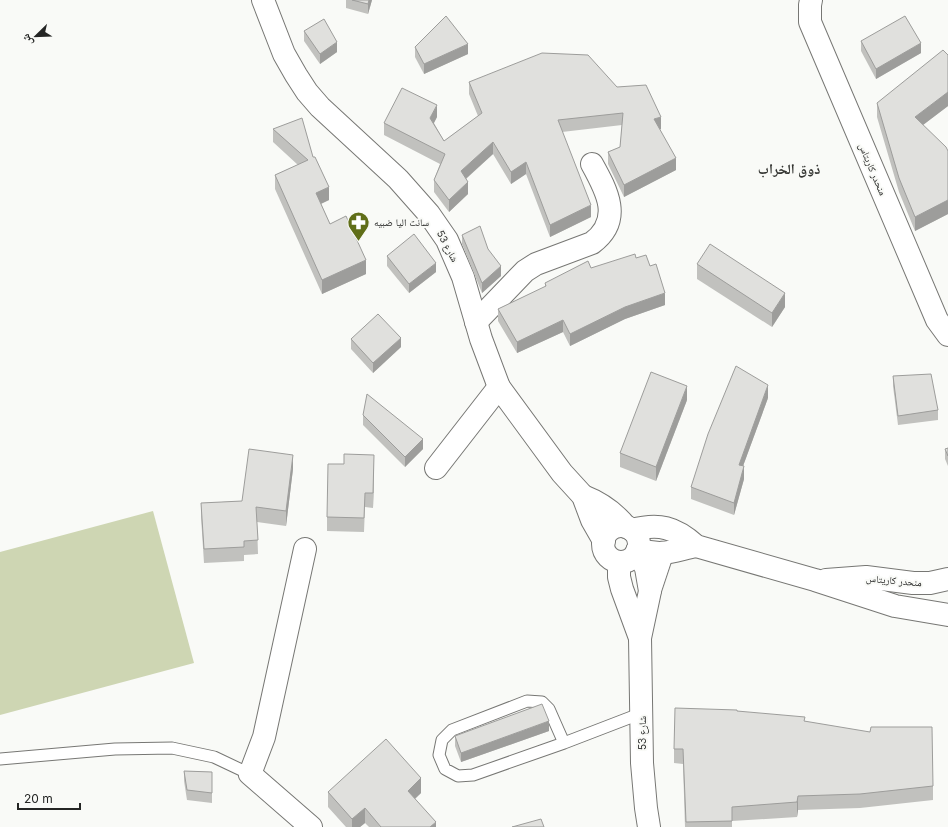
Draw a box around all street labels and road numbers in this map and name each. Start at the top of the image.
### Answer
street label: منحدر كاريتاس [856,141,890,198]
street label: شارع 53 [434,228,461,265]
street label: منحدر كاريتاس [866,572,923,589]
street label: شارع 53 [636,716,649,750]

